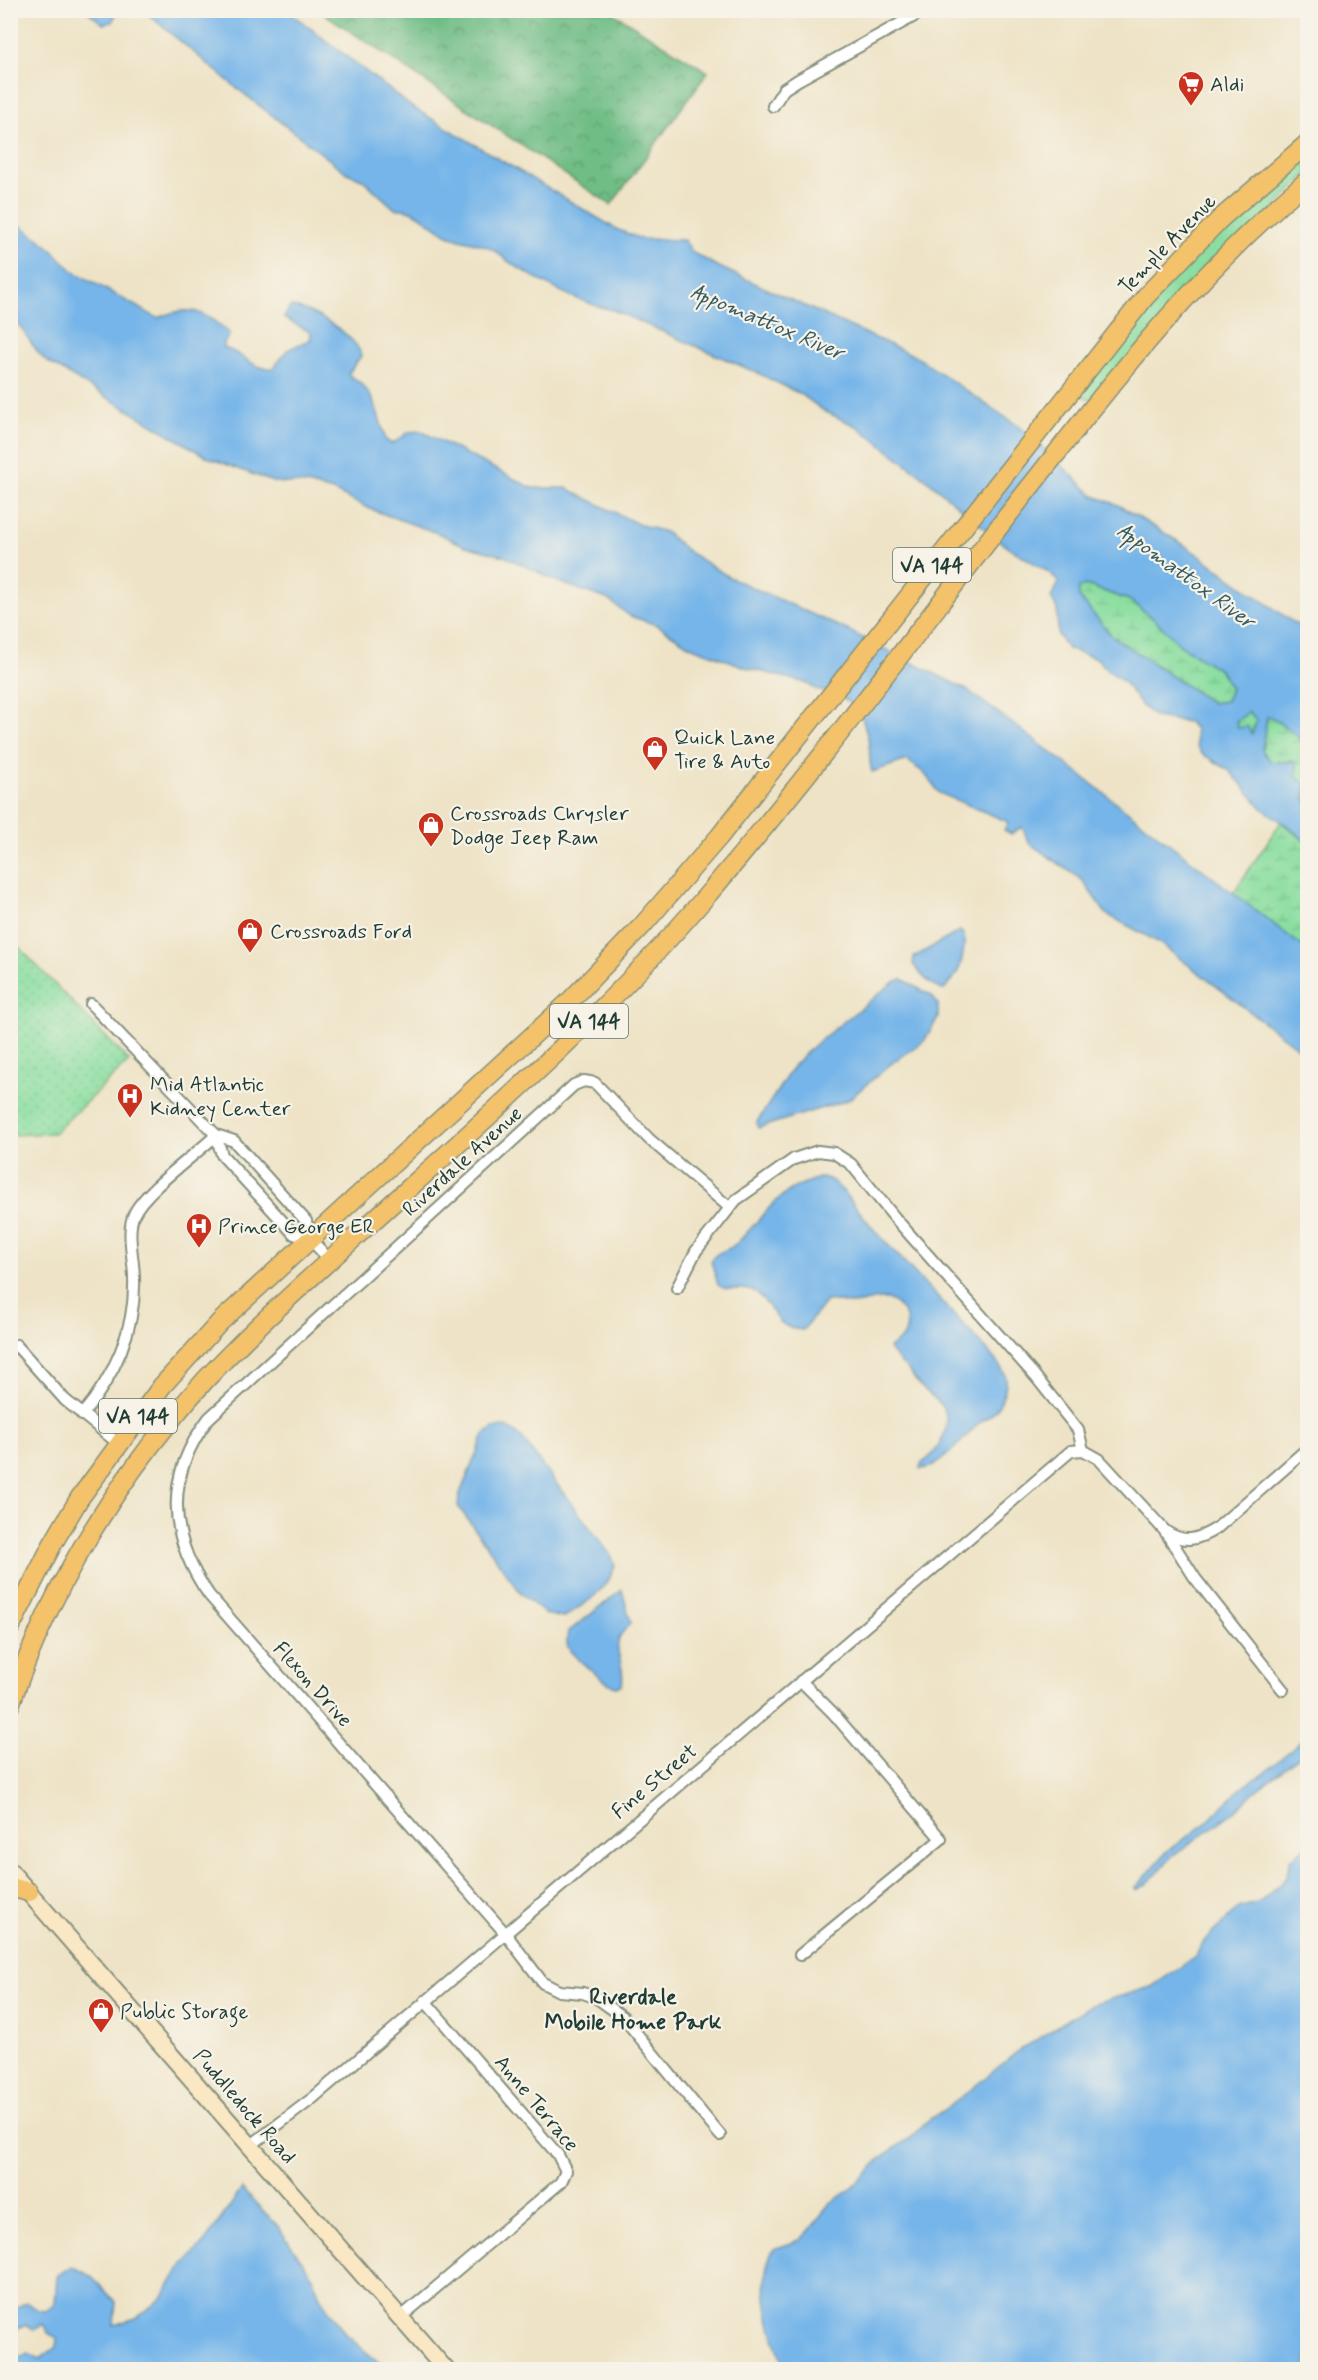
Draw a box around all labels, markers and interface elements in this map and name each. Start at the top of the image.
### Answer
supermarket icon: Aldi [1176,69,1206,107]
place label: Aldi [1210,71,1244,99]
street label: Temple Avenue [1112,188,1223,301]
water label: Appomattox River [686,278,850,371]
water label: Appomattox River [1110,517,1262,639]
road number: VA 144 [893,548,971,582]
place label: Quick Lane Tire & Auto [674,724,775,776]
shop icon: Quick Lane Tire & Auto [640,734,670,772]
place label: Crossroads Chrysler Dodge Jeep Ram [450,800,629,853]
shop icon: Crossroads Chrysler Dodge Jeep Ram [416,810,446,848]
shop icon: Crossroads Ford [235,916,265,954]
place label: Crossroads Ford [270,918,412,946]
road number: VA 144 [550,1004,628,1038]
place label: Mid Atlantic Kidney Center [150,1071,291,1123]
hospital icon: Mid Atlantic Kidney Center [115,1081,145,1119]
street label: Riverdale Avenue [397,1100,529,1223]
hospital icon: Prince George ER [184,1211,214,1249]
place label: Prince George ER [218,1213,375,1241]
road number: VA 144 [99,1399,177,1433]
street label: Flexon Drive [266,1636,358,1734]
street label: Fine Street [606,1738,703,1826]
district label: Riverdale Mobile Home Park [545,1984,722,2037]
shop icon: Public Storage [86,1996,116,2034]
place label: Public Storage [120,1998,249,2028]
street label: Puddledock Road [186,2043,302,2170]
street label: Anne Terrace [488,2049,585,2158]

